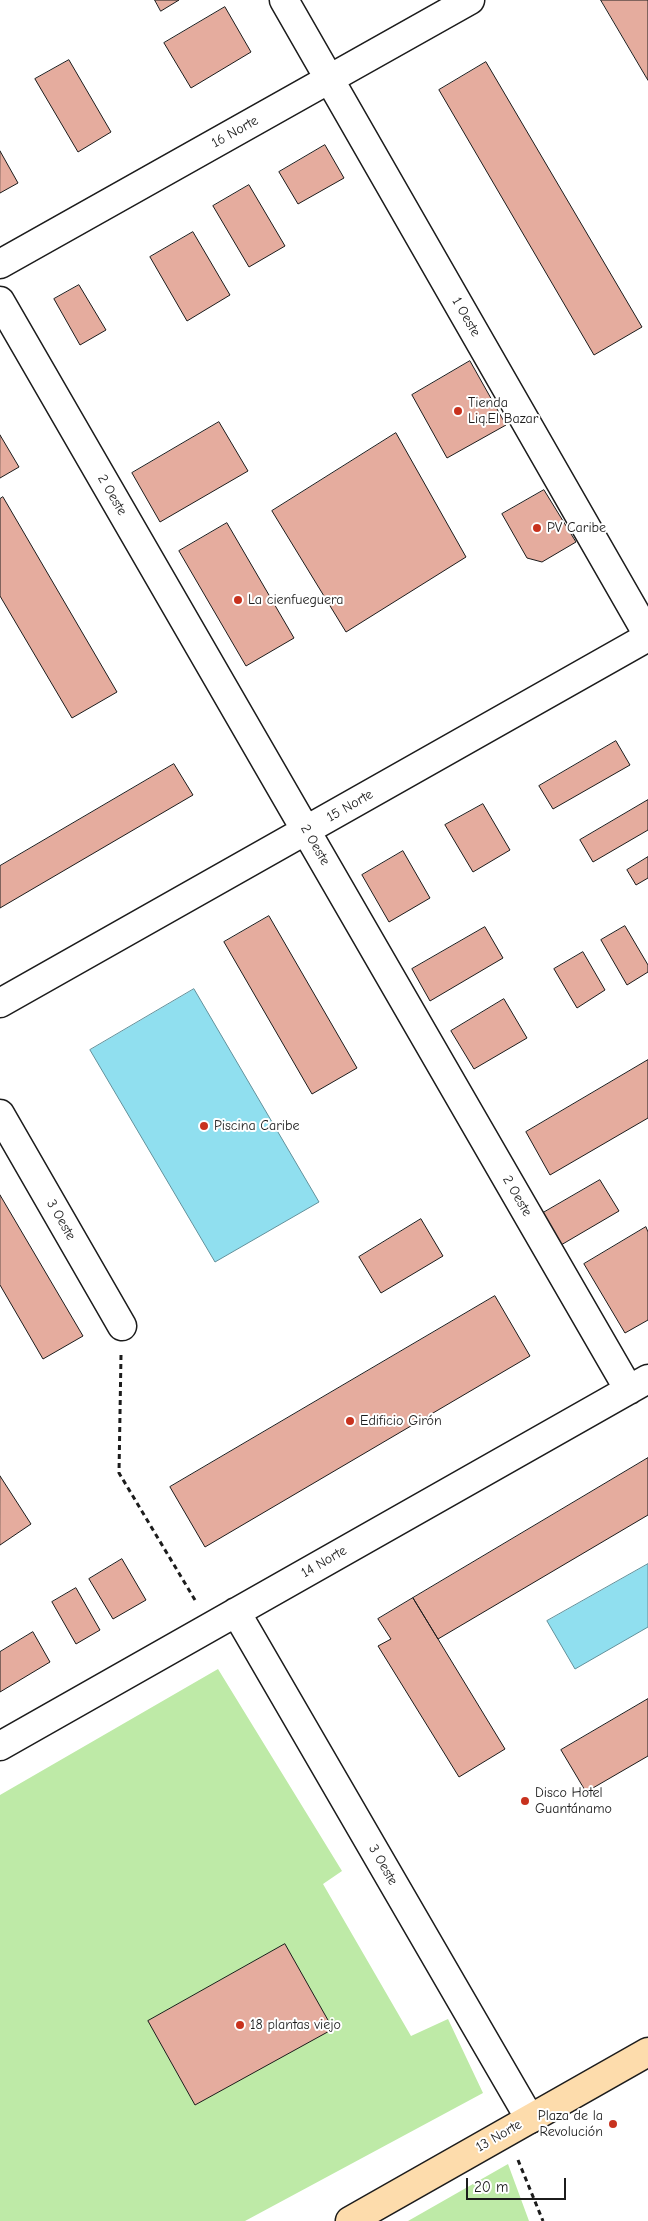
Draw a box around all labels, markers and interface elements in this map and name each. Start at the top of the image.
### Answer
street label: 16 Norte [209,112,261,152]
street label: 1 Oeste [448,294,484,340]
place label: Tienda Liq.El Bazar [468,395,538,428]
marker: Tienda Liq.El Bazar [452,405,464,417]
street label: 2 Oeste [94,472,130,518]
place label: PV Caribe [547,520,606,536]
marker: PV Caribe [531,522,543,534]
place label: La cienfueguera [248,592,344,608]
marker: La cienfueguera [232,594,244,606]
street label: 15 Norte [324,786,376,826]
street label: 2 Oeste [297,822,333,868]
place label: Piscina Caribe [214,1118,299,1134]
marker: Piscina Caribe [198,1120,210,1132]
street label: 2 Oeste [499,1173,535,1219]
street label: 3 Oeste [43,1197,79,1243]
place label: Edificio Girón [360,1413,442,1429]
marker: Edificio Girón [344,1415,356,1427]
street label: 14 Norte [298,1542,350,1582]
place label: Disco Hotel Guantánamo [535,1785,612,1818]
marker: Disco Hotel Guantánamo [519,1795,531,1807]
street label: 3 Oeste [365,1842,401,1888]
place label: 18 plantas viejo [250,2017,341,2033]
marker: 18 plantas viejo [234,2019,246,2031]
place label: Plaza de la Revolución [538,2108,603,2140]
street label: 13 Norte [473,2116,525,2156]
marker: Plaza de la Revolución [607,2118,619,2130]
scale bar [468,2168,568,2200]
text: 20 m [474,2178,508,2196]

